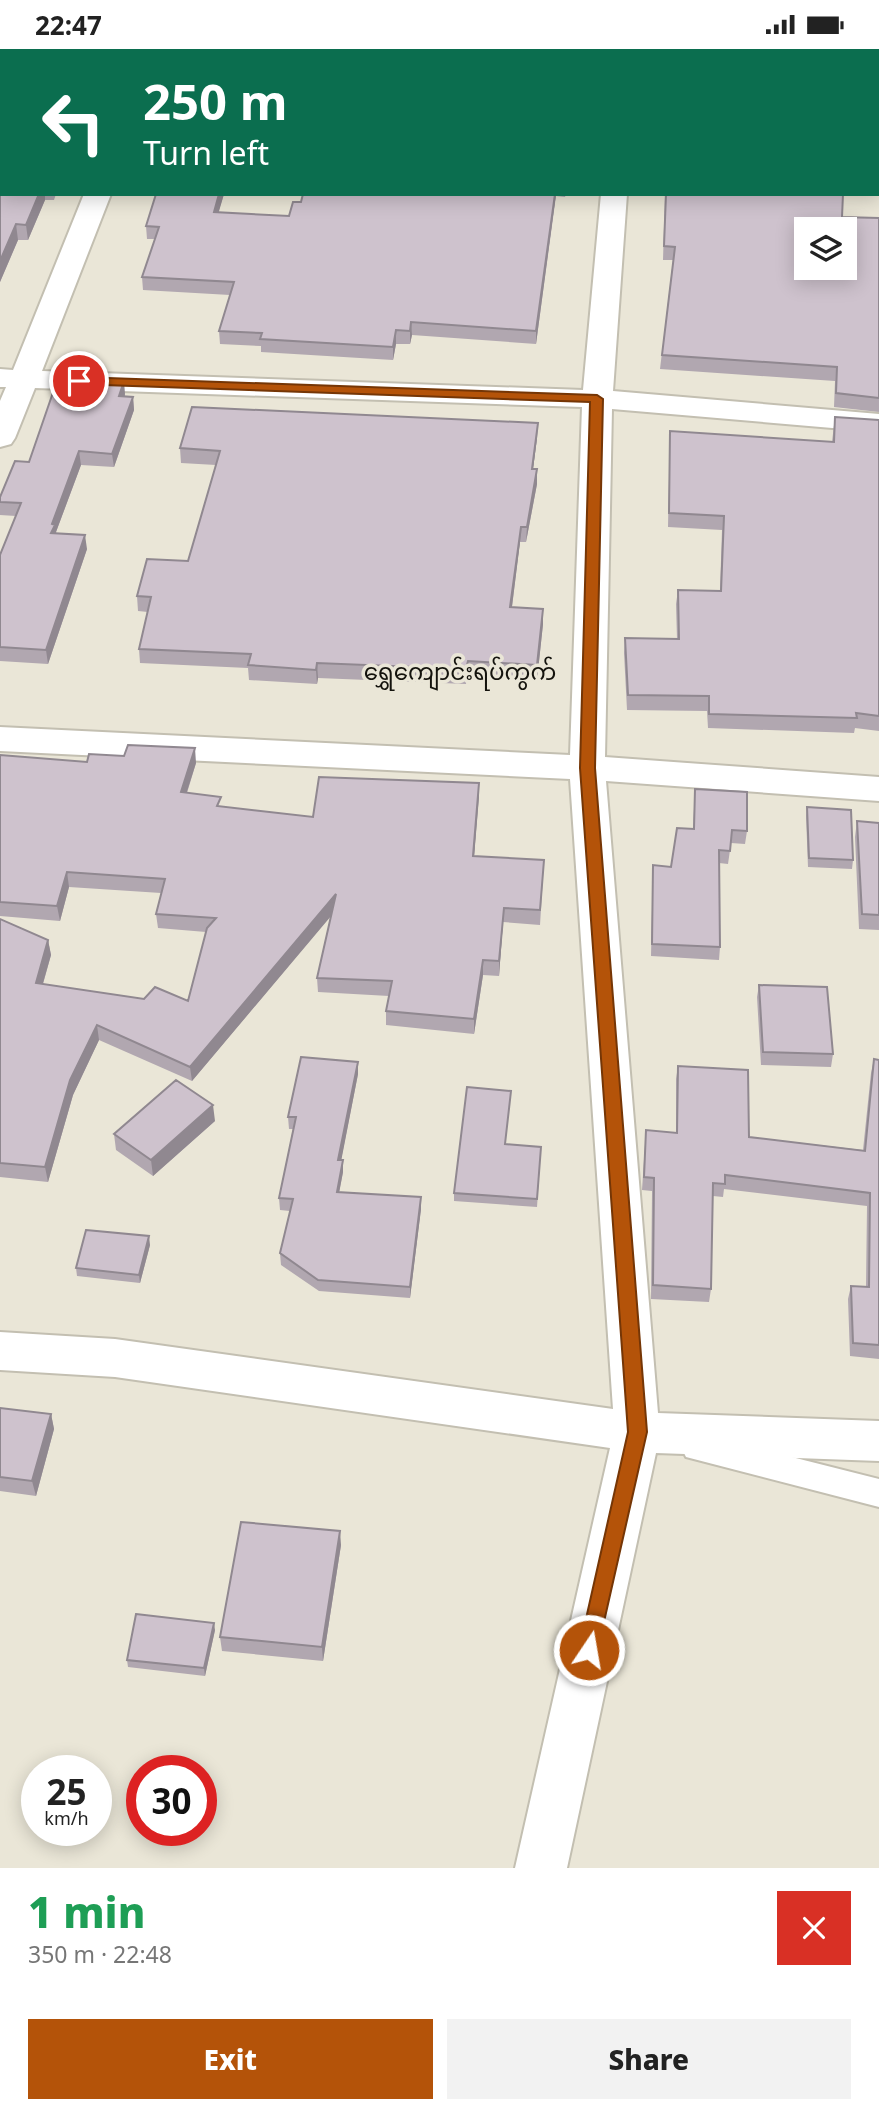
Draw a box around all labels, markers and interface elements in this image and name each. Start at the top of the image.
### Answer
text: 22:47 [35,7,102,43]
text: 250 m [143,68,288,134]
icon: left [28,77,119,168]
text: Turn left [143,131,269,174]
map controls [794,217,857,280]
button: layers [794,217,857,280]
pin [49,351,109,411]
icon: arrive [60,362,98,400]
district label: ရွှေကျောင်းရပ်ကွက် [364,655,556,691]
position arrow [552,1613,626,1687]
speed limit sign: 30 [126,1755,217,1846]
text: 25 [46,1768,87,1815]
text: km/h [44,1806,89,1830]
text: 1 min [28,1883,145,1940]
button: close [777,1891,851,1965]
text: 350 m · 22:48 [28,1938,172,1970]
button: Exit [28,2019,433,2099]
button: Share [447,2019,851,2099]

